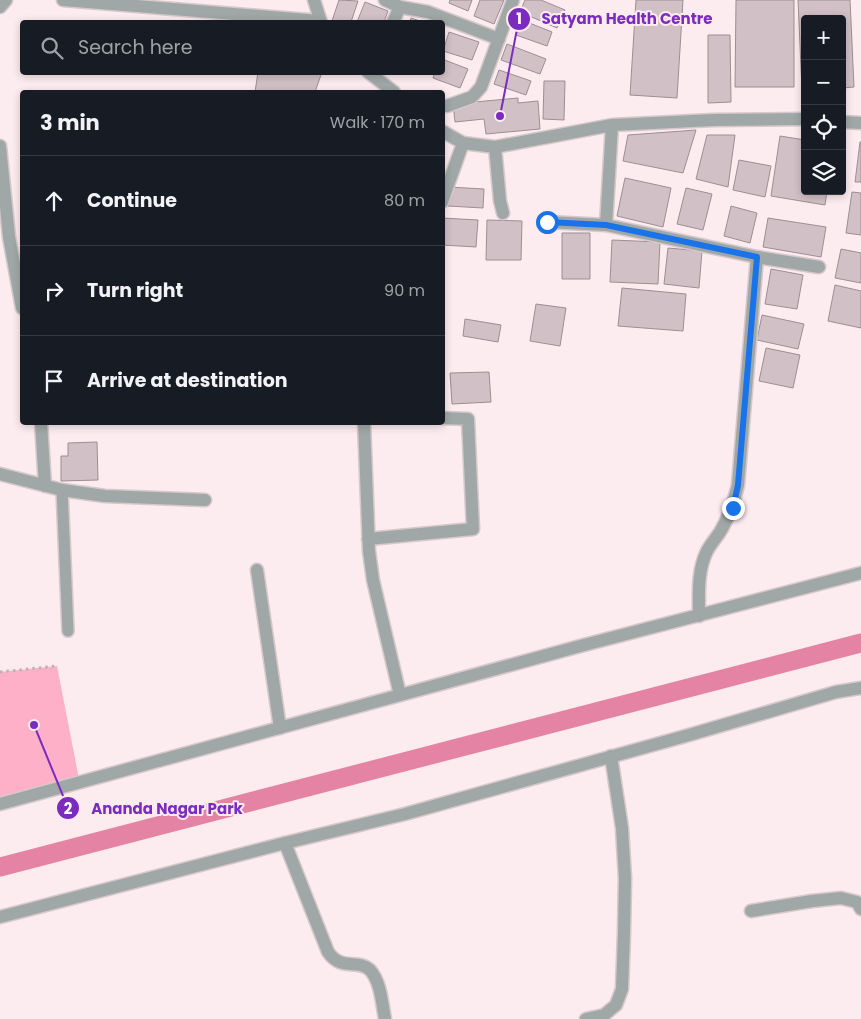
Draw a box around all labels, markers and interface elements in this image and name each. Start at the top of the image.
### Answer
callout: Satyam Health Centre [506,4,722,34]
text: 1 [516,8,522,29]
text: Satyam Health Centre [542,8,712,29]
map controls [801,15,846,195]
button: + [801,15,846,60]
search box [20,20,445,75]
icon: search [38,34,66,62]
text: Search here [78,34,192,61]
button: − [801,60,846,105]
button: locate [801,105,846,150]
text: 3 min [40,108,100,137]
text: Walk · 170 m [330,111,425,134]
button: layers [801,150,846,195]
icon: ahead [40,187,68,215]
text: Continue [87,187,177,214]
text: 80 m [384,189,425,212]
route start [536,211,559,234]
icon: right [40,277,68,305]
text: Turn right [87,277,183,304]
text: 90 m [384,279,425,302]
icon: arrive [40,367,68,395]
text: Arrive at destination [87,367,288,394]
route end [722,497,745,520]
callout: Ananda Nagar Park [56,793,253,823]
text: 2 [64,798,73,819]
text: Ananda Nagar Park [91,798,244,819]

